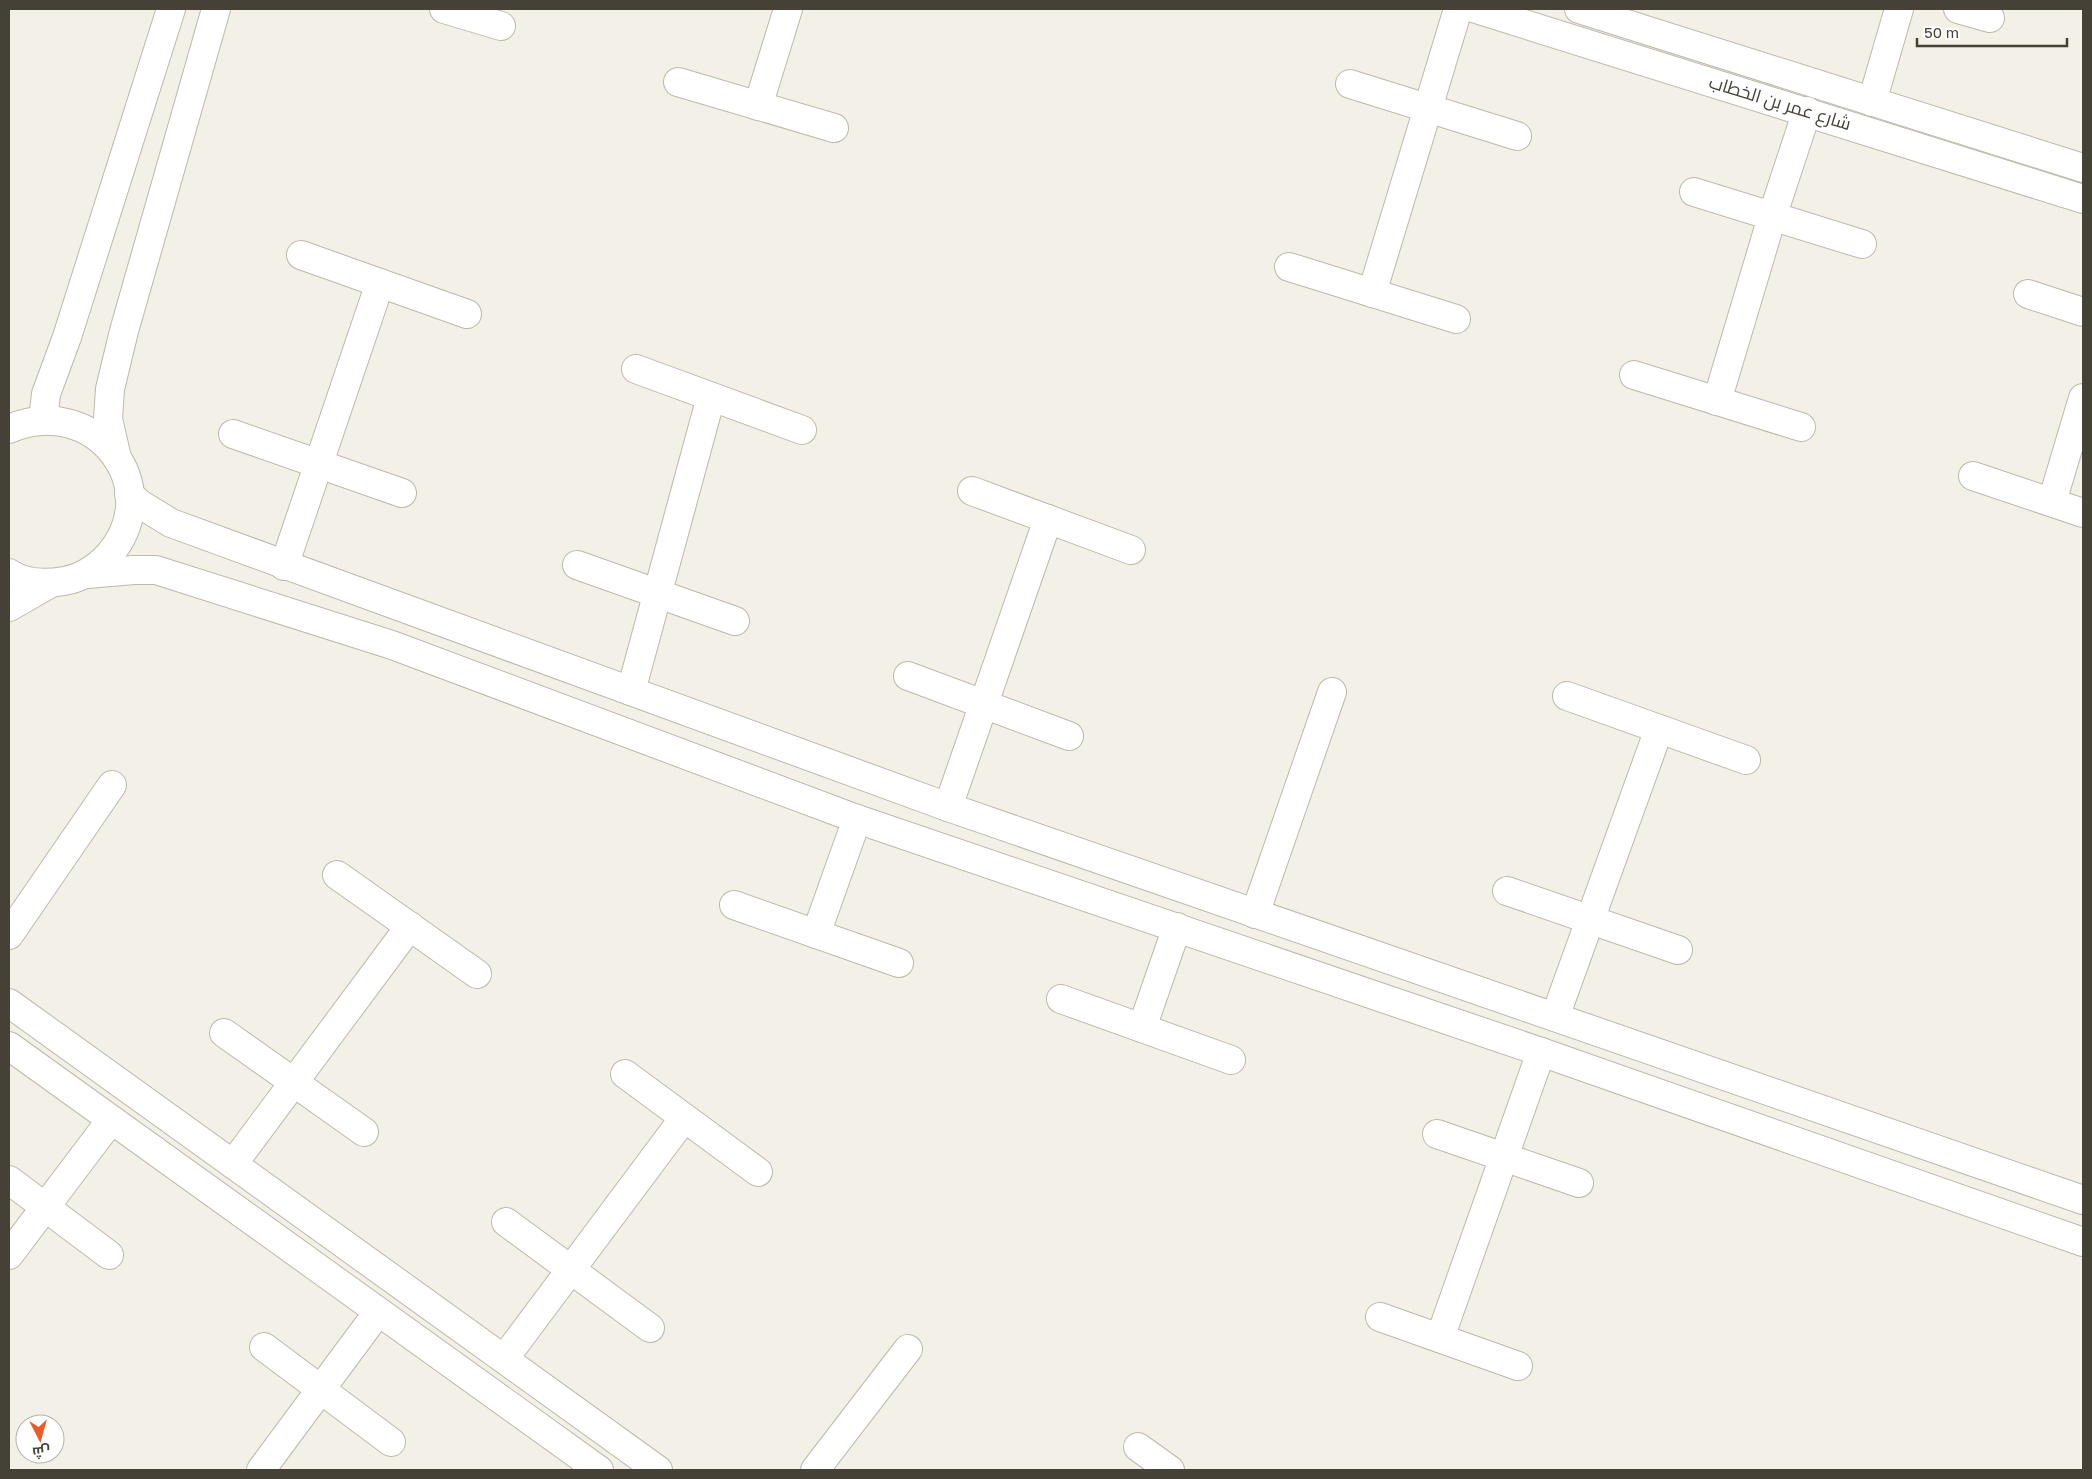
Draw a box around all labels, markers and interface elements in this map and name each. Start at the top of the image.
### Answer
scale bar [1917,15,2067,47]
text: 50 m [1924,23,1959,41]
street label: شارع عمر بن الخطاب [1706,70,1854,136]
north arrow [15,1414,65,1464]
text: ش [31,1442,51,1462]

